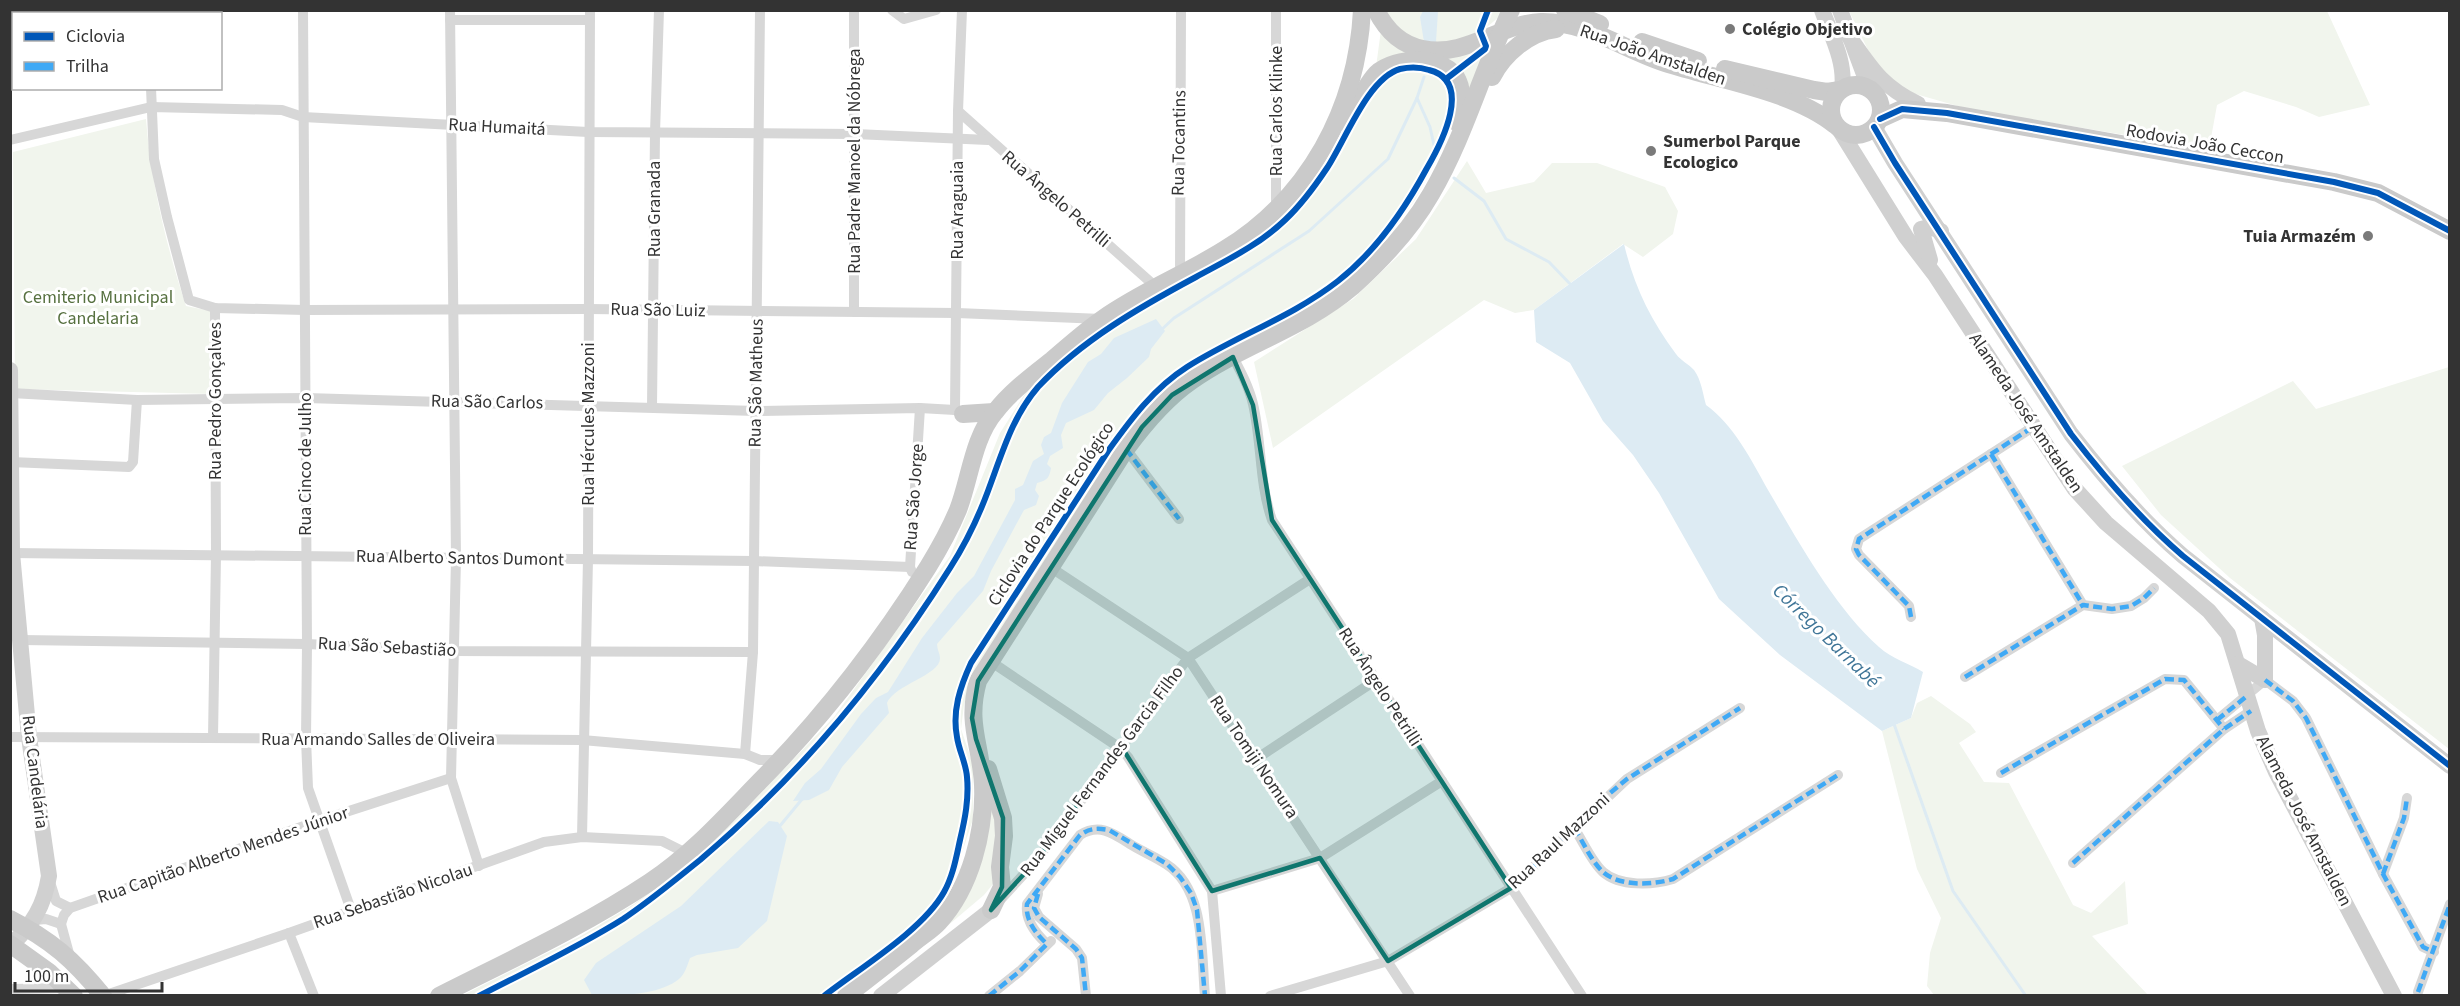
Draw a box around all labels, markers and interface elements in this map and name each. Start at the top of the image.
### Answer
legend [12,12,222,90]
place label: Colégio Objetivo [1742,17,1873,42]
street label: Rua João Amstalden [1576,18,1730,92]
marker: Colégio Objetivo [1723,22,1737,36]
text: Ciclovia [66,24,125,49]
street label: Rua Carlos Klinke [1264,46,1289,176]
street label: Rua Padre Manoel da Nóbrega [842,48,867,274]
text: Trilha [66,54,109,79]
street label: Rua Tocantins [1166,90,1192,196]
street label: Rua Humaitá [448,112,546,142]
street label: Rodovia João Ceccon [2124,118,2286,170]
place label: Sumerbol Parque Ecologico [1663,129,1801,175]
marker: Sumerbol Parque Ecologico [1644,144,1658,158]
street label: Rua Ângelo Petrilli [996,145,1116,253]
street label: Rua Granada [642,161,667,257]
street label: Rua Araguaia [945,161,970,259]
place label: Tuia Armazém [2243,224,2356,249]
marker: Tuia Armazém [2361,229,2375,243]
park label: Cemiterio Municipal Candelaria [23,285,173,331]
street label: Rua São Luiz [610,297,706,323]
street label: Rua São Matheus [742,318,770,448]
street label: Rua Pedro Gonçalves [203,322,228,480]
street label: Alameda José Amstalden [1963,328,2089,498]
street label: Rua Hércules Mazzoni [576,342,601,506]
street label: Rua São Carlos [431,389,543,415]
street label: Rua Cinco de Julho [293,392,318,536]
street label: Ciclovia do Parque Ecológico [982,417,1120,611]
street label: Rua São Jorge [898,443,930,551]
street label: Rua Alberto Santos Dumont [356,544,564,572]
water label: Córrego Barnabé [1766,577,1886,695]
street label: Rua Ângelo Petrilli [1332,623,1428,751]
street label: Rua São Sebastião [317,631,457,663]
street label: Rua Miguel Fernandes Garcia Filho [1014,661,1190,881]
street label: Rua Tomiji Nomura [1203,690,1305,824]
street label: Rua Candelária [16,714,54,830]
street label: Rua Armando Salles de Oliveira [261,727,495,752]
street label: Alameda José Amstalden [2250,731,2358,911]
street label: Rua Raul Mazzoni [1502,787,1616,895]
street label: Rua Capitão Alberto Mendes Júnior [94,800,353,910]
street label: Rua Sebastião Nicolau [310,857,476,935]
scale bar [15,955,162,993]
text: 100 m [24,964,69,989]

